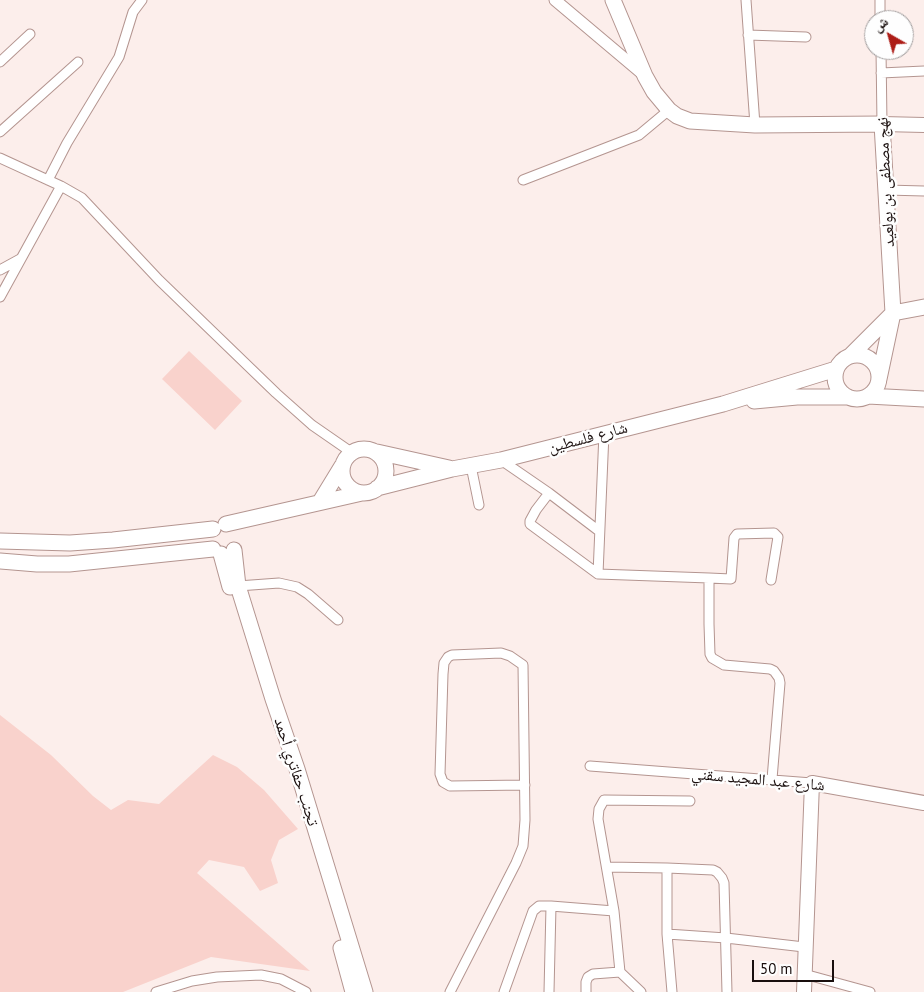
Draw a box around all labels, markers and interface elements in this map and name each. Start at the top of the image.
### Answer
north arrow [864,10,914,60]
text: ش [869,12,892,36]
street label: نهج مصطفى بن بولعيد [873,117,899,247]
street label: شارع فلسطين [546,418,630,458]
street label: تجنب حفاتري أحمد [269,715,323,829]
street label: شارع عبد المجيد سقني [691,765,825,795]
scale bar [754,950,836,982]
text: 50 m [760,959,793,978]

